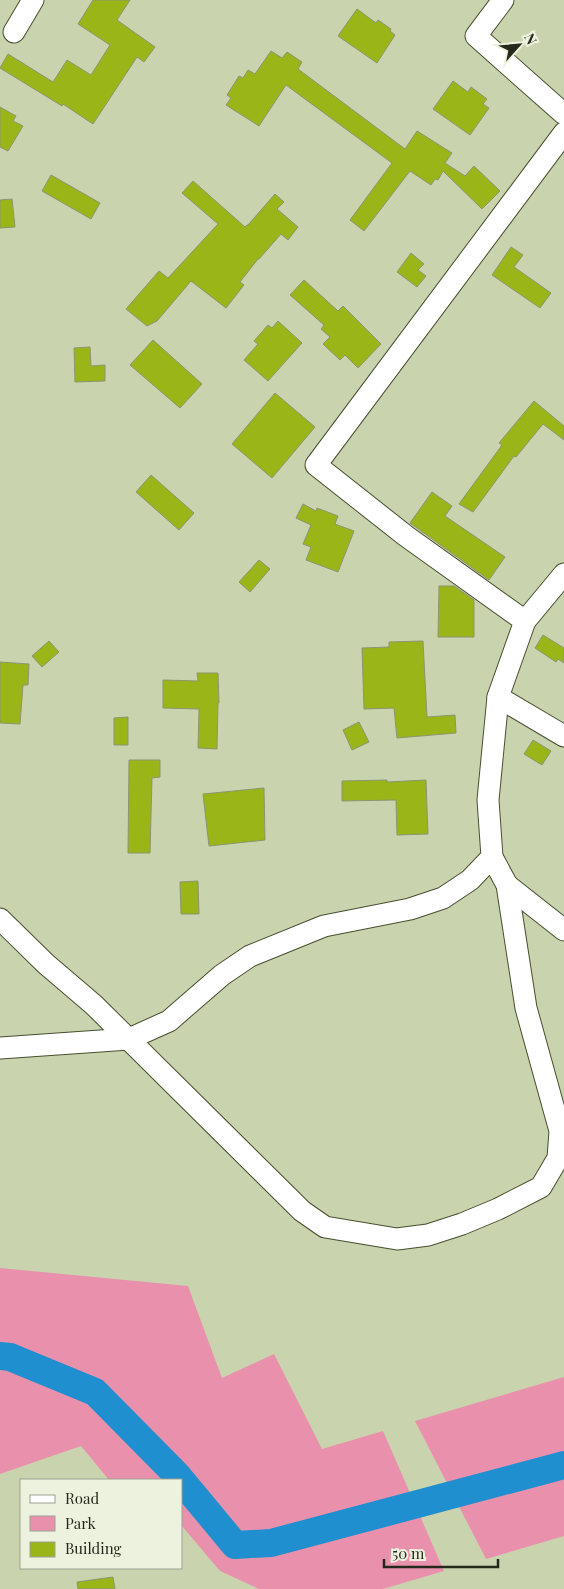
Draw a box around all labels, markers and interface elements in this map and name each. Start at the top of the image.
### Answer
north arrow [494,20,544,70]
text: N [520,30,542,48]
legend [20,1479,182,1569]
text: Road [65,1488,99,1508]
text: Park [65,1513,97,1533]
scale bar [384,1536,498,1568]
text: Building [65,1538,122,1558]
text: 50 m [392,1543,425,1563]

